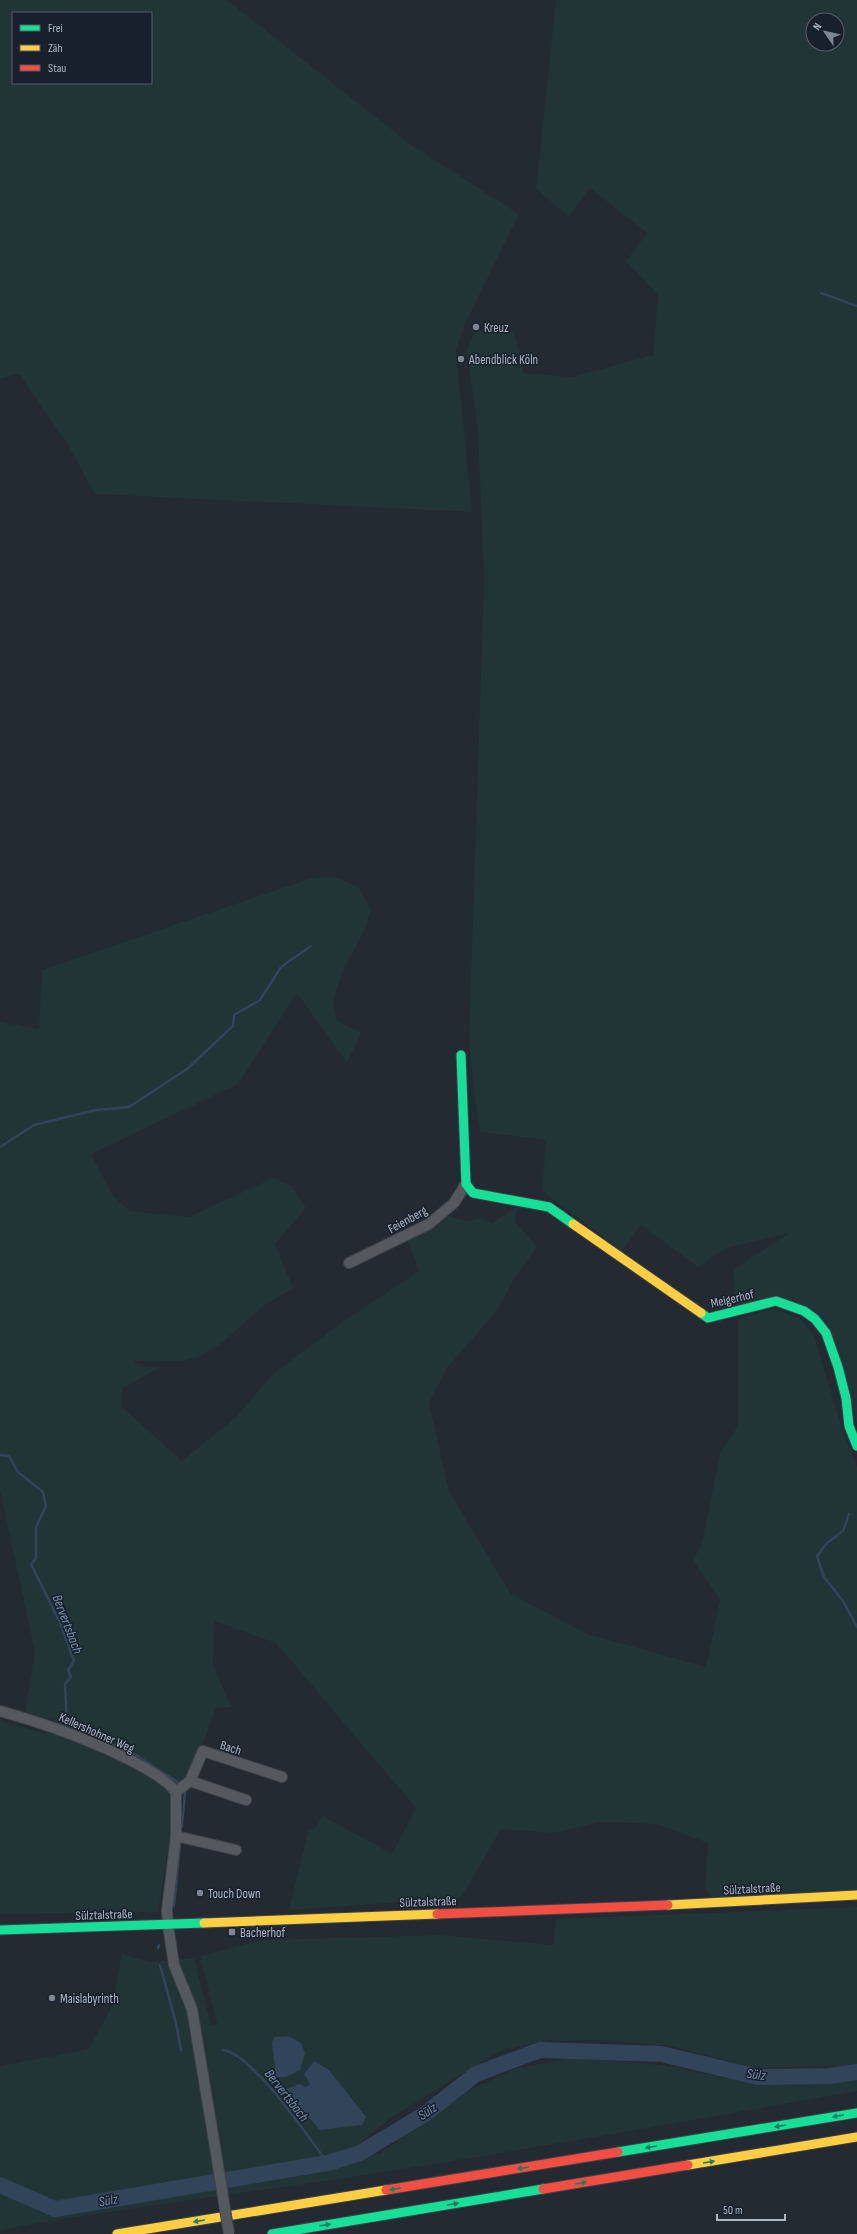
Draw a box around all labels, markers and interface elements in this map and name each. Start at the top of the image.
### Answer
legend [12,12,152,84]
north arrow [805,12,845,52]
text: Frei [48,21,63,36]
text: N [810,21,824,33]
text: Zäh [48,41,63,56]
text: Stau [48,61,66,76]
place label: Kreuz [484,320,509,336]
marker: Kreuz [471,322,481,332]
place label: Abendblick Köln [468,352,538,368]
marker: Abendblick Köln [456,354,466,364]
street label: Feienberg [385,1203,430,1237]
street label: Meigerhof [709,1286,756,1312]
water label: Bervertsbach [48,1592,87,1656]
street label: Kellershohner Weg [56,1709,137,1757]
street label: Bach [218,1737,243,1759]
street label: Sülztalstraße [723,1880,781,1898]
place label: Touch Down [208,1886,261,1902]
marker: Touch Down [195,1888,205,1898]
street label: Sülztalstraße [399,1893,457,1911]
street label: Sülztalstraße [75,1906,133,1924]
place label: Bacherhof [240,1925,285,1941]
marker: Bacherhof [227,1927,237,1937]
place label: Maislabyrinth [60,1991,119,2007]
marker: Maislabyrinth [47,1993,57,2003]
water label: Sülz [745,2065,767,2084]
water label: Bervertsbach [261,2066,312,2125]
water label: Sülz [415,2098,441,2124]
one-way arrow [831,2113,844,2119]
one-way arrow [773,2123,786,2129]
one-way arrow [645,2144,657,2150]
one-way arrow [703,2158,715,2164]
one-way arrow [517,2165,529,2171]
one-way arrow [575,2180,587,2186]
one-way arrow [389,2186,401,2192]
water label: Sülz [97,2190,120,2211]
scale bar [717,2196,785,2222]
one-way arrow [447,2201,459,2207]
text: 50 m [723,2203,743,2218]
one-way arrow [193,2218,205,2224]
one-way arrow [319,2222,331,2228]

